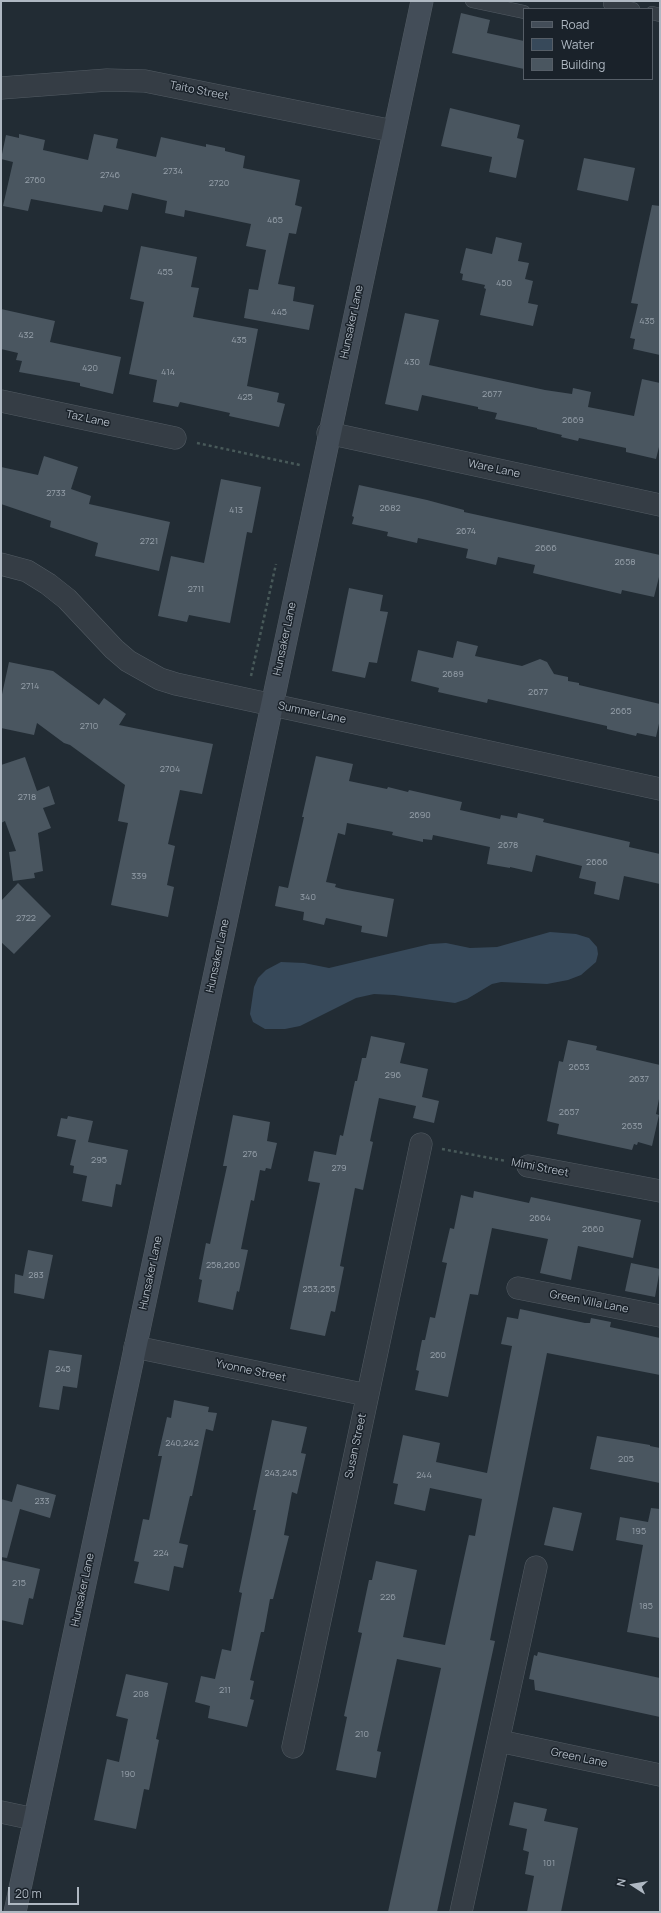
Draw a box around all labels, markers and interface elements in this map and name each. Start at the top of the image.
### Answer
legend [523,8,653,80]
text: Road [561,16,589,33]
text: Water [561,36,594,53]
text: Building [561,56,605,73]
street label: Taito Street [168,79,230,103]
house number: 2734 [163,166,183,176]
house number: 2746 [100,170,120,180]
house number: 2760 [25,175,45,185]
house number: 2720 [209,178,229,188]
house number: 465 [267,215,283,225]
house number: 455 [157,267,173,277]
house number: 450 [496,278,512,288]
street label: Hunsaker Lane [338,284,366,360]
house number: 445 [271,307,287,317]
house number: 435 [639,316,655,326]
house number: 432 [18,330,34,340]
house number: 435 [231,335,247,345]
house number: 430 [404,357,420,367]
house number: 420 [82,363,98,373]
house number: 414 [161,367,175,377]
house number: 2677 [482,389,502,399]
house number: 425 [237,392,253,402]
street label: Taz Lane [65,408,111,430]
house number: 2669 [562,415,584,425]
street label: Ware Lane [467,457,521,481]
house number: 2733 [46,488,66,498]
house number: 2682 [379,503,401,513]
house number: 413 [229,505,243,515]
house number: 2674 [456,526,476,536]
house number: 2721 [140,536,158,546]
house number: 2666 [535,543,557,553]
house number: 2658 [614,557,636,567]
house number: 2711 [188,584,204,594]
street label: Hunsaker Lane [271,601,299,677]
house number: 2689 [442,669,464,679]
house number: 2714 [21,681,39,691]
house number: 2677 [528,687,548,697]
street label: Summer Lane [277,699,347,727]
house number: 2665 [610,706,632,716]
house number: 2710 [80,721,98,731]
house number: 2704 [160,764,180,774]
house number: 2718 [18,792,36,802]
house number: 2690 [409,810,431,820]
house number: 2678 [498,840,518,850]
house number: 2666 [586,857,608,867]
house number: 339 [131,871,147,881]
house number: 340 [300,892,316,902]
house number: 2722 [16,913,36,923]
street label: Hunsaker Lane [204,918,232,994]
house number: 2653 [569,1062,589,1072]
house number: 296 [385,1070,401,1080]
house number: 2637 [629,1074,649,1084]
house number: 2657 [559,1107,579,1117]
house number: 2635 [622,1121,642,1131]
house number: 276 [242,1149,258,1159]
house number: 295 [91,1155,107,1165]
street label: Mimi Street [510,1156,570,1180]
house number: 279 [331,1163,347,1173]
house number: 2664 [529,1213,551,1223]
house number: 2660 [582,1224,604,1234]
street label: Hunsaker Lane [137,1235,165,1311]
house number: 258,260 [206,1260,240,1270]
house number: 283 [28,1270,44,1280]
house number: 253,255 [302,1284,336,1294]
street label: Green Villa Lane [548,1288,630,1316]
house number: 260 [430,1350,446,1360]
street label: Yvonne Street [215,1357,287,1385]
house number: 245 [55,1364,71,1374]
street label: Susan Street [343,1412,369,1480]
house number: 240,242 [165,1438,199,1448]
house number: 205 [618,1454,634,1464]
house number: 243,245 [264,1468,298,1478]
house number: 244 [416,1470,432,1480]
house number: 233 [34,1496,50,1506]
house number: 195 [632,1526,646,1536]
house number: 224 [153,1548,169,1558]
street label: Hunsaker Lane [69,1552,97,1628]
house number: 215 [12,1578,26,1588]
house number: 226 [380,1592,396,1602]
house number: 185 [639,1601,653,1611]
house number: 211 [219,1685,231,1695]
house number: 208 [133,1689,149,1699]
house number: 210 [355,1729,369,1739]
street label: Green Lane [549,1746,609,1770]
house number: 190 [121,1769,135,1779]
house number: 101 [543,1858,555,1868]
north arrow [613,1865,653,1905]
text: N [613,1877,629,1888]
scale bar [10,1879,81,1905]
text: 20 m [15,1885,42,1902]

